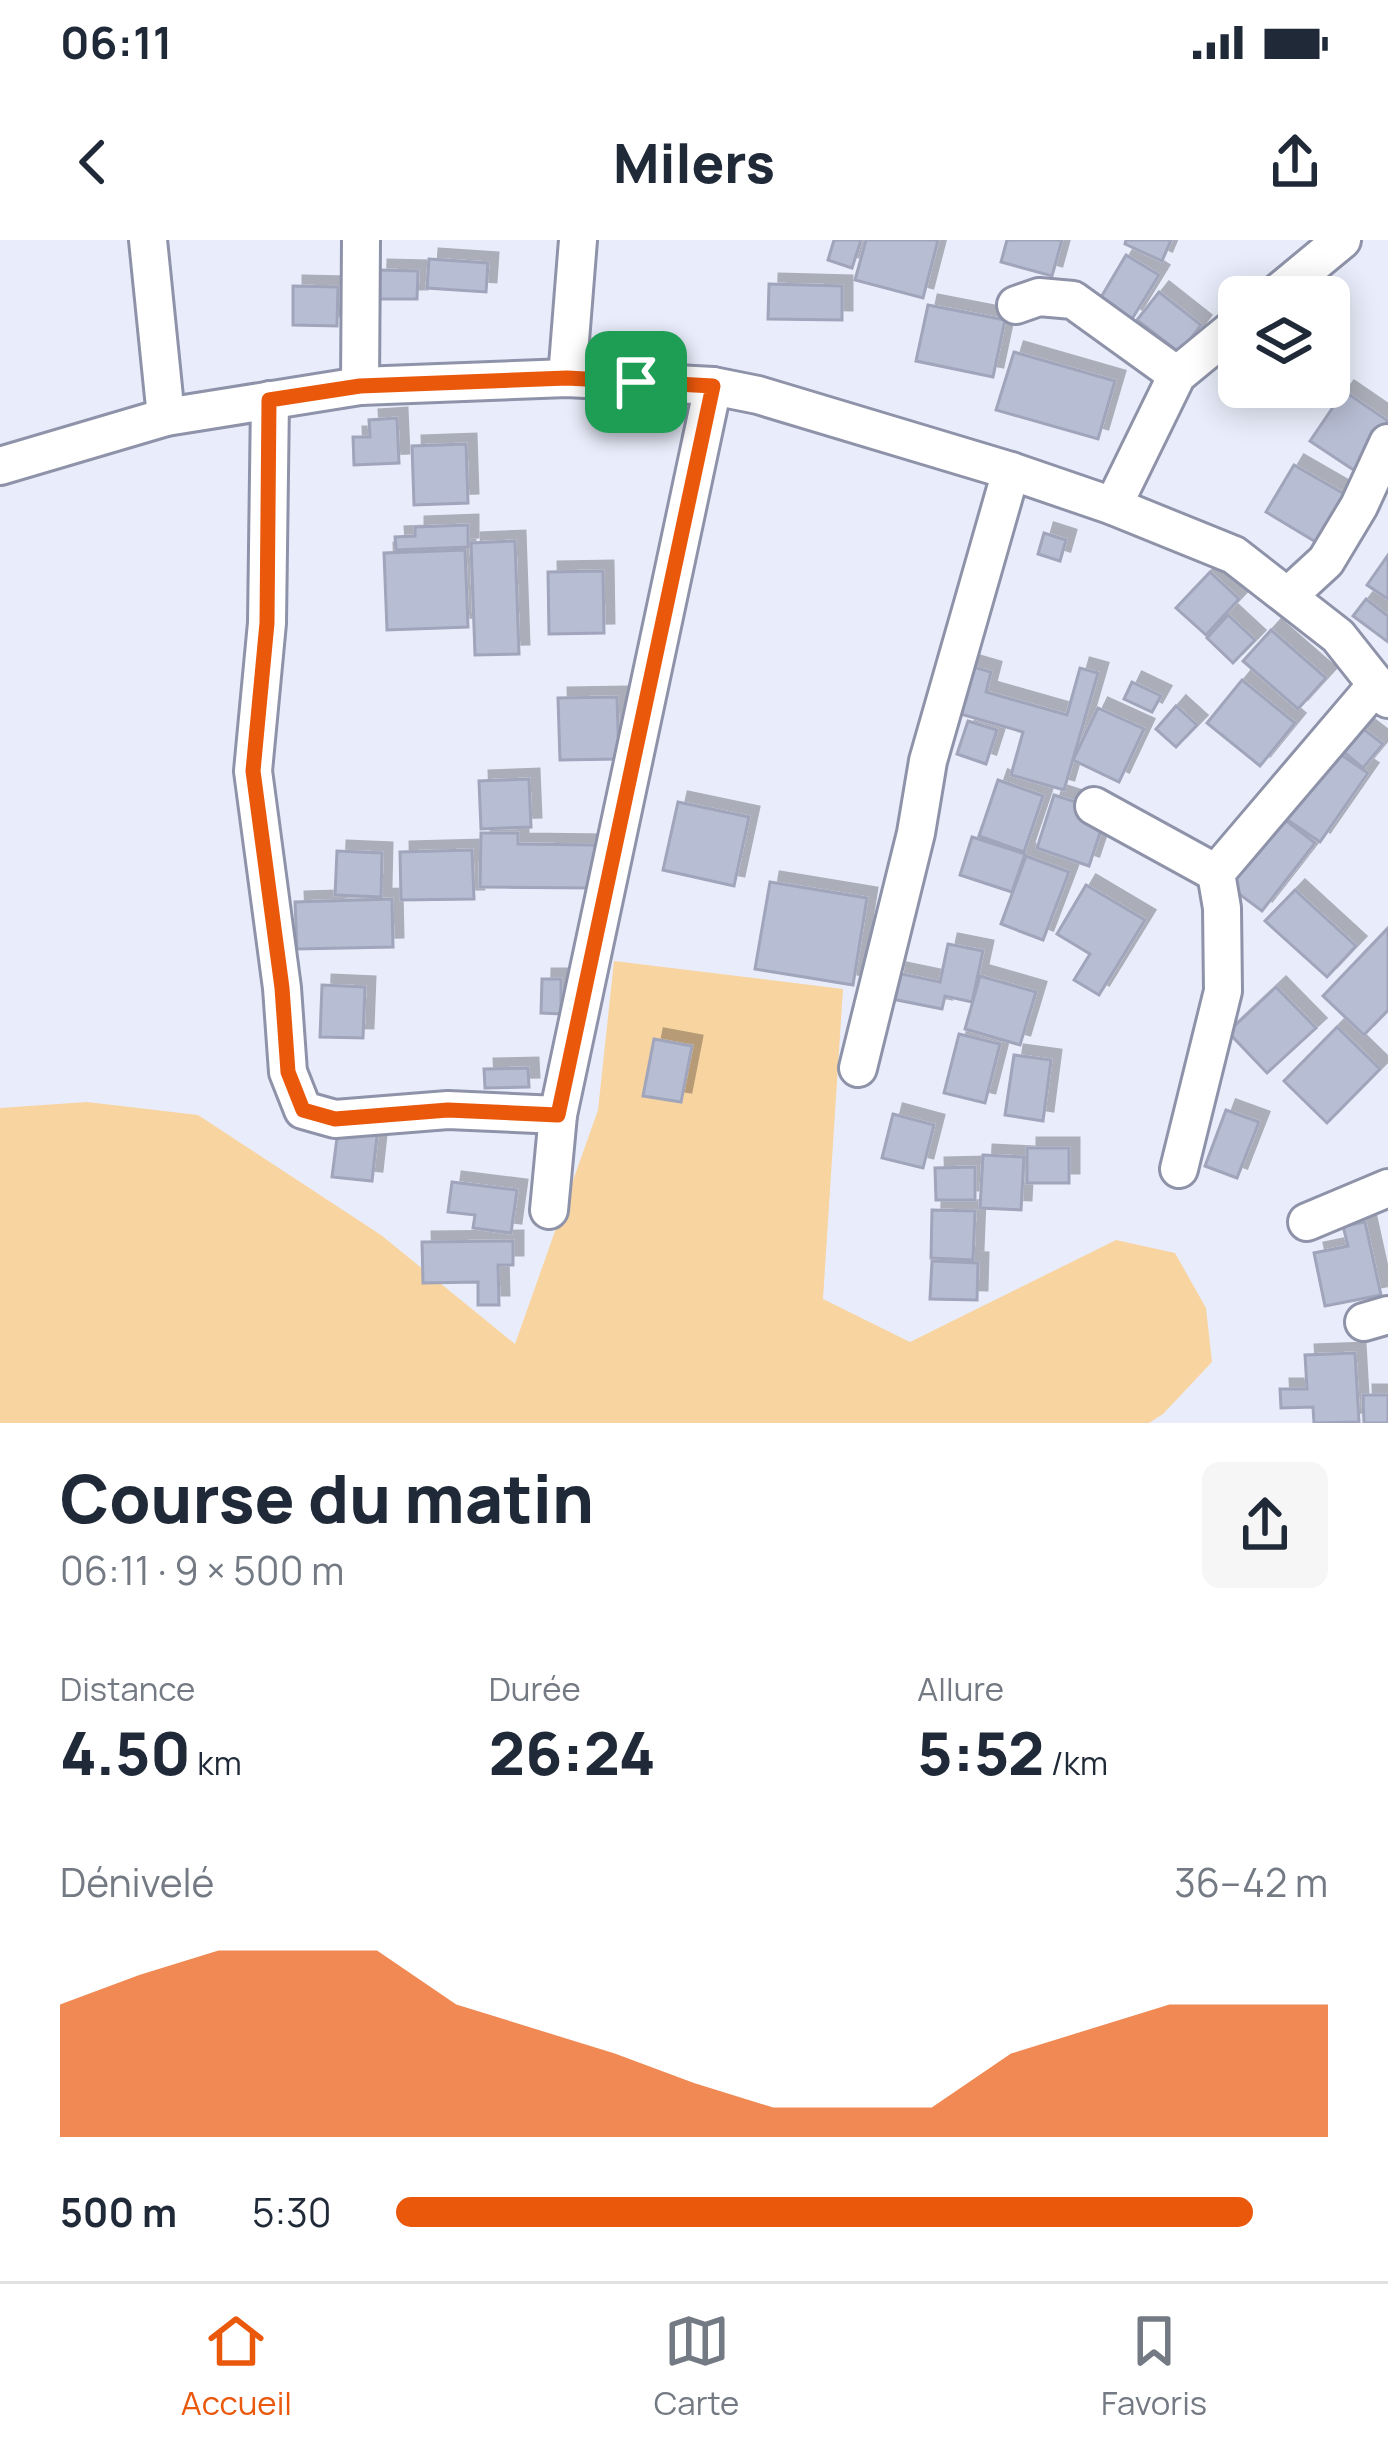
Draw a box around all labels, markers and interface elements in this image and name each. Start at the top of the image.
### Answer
text: 06:11 [60,11,172,73]
text: Milers [613,125,775,199]
icon: back [60,129,126,195]
icon: share [1262,129,1328,195]
map controls [1218,276,1350,408]
button: layers [1218,276,1350,408]
pin [585,331,687,433]
icon: arrive [603,349,669,415]
text: Course du matin [60,1453,594,1543]
button: share [1202,1462,1328,1588]
text: 06:11 · 9 × 500 m [60,1543,344,1597]
text: Distance [60,1666,195,1711]
text: Durée [489,1666,581,1711]
text: Allure [917,1666,1004,1711]
text: 4.50 [60,1711,191,1793]
text: 26:24 [489,1711,656,1793]
text: 5:52 [917,1711,1044,1793]
text: km [191,1740,242,1785]
text: /km [1044,1740,1108,1785]
text: Dénivelé [60,1855,214,1909]
text: 36–42 m [1174,1855,1328,1909]
text: 500 m [60,2185,177,2239]
text: 5:30 [252,2185,332,2239]
tab: Accueil [181,2308,292,2425]
tab: Carte [654,2308,739,2425]
tab: Favoris [1101,2308,1207,2425]

